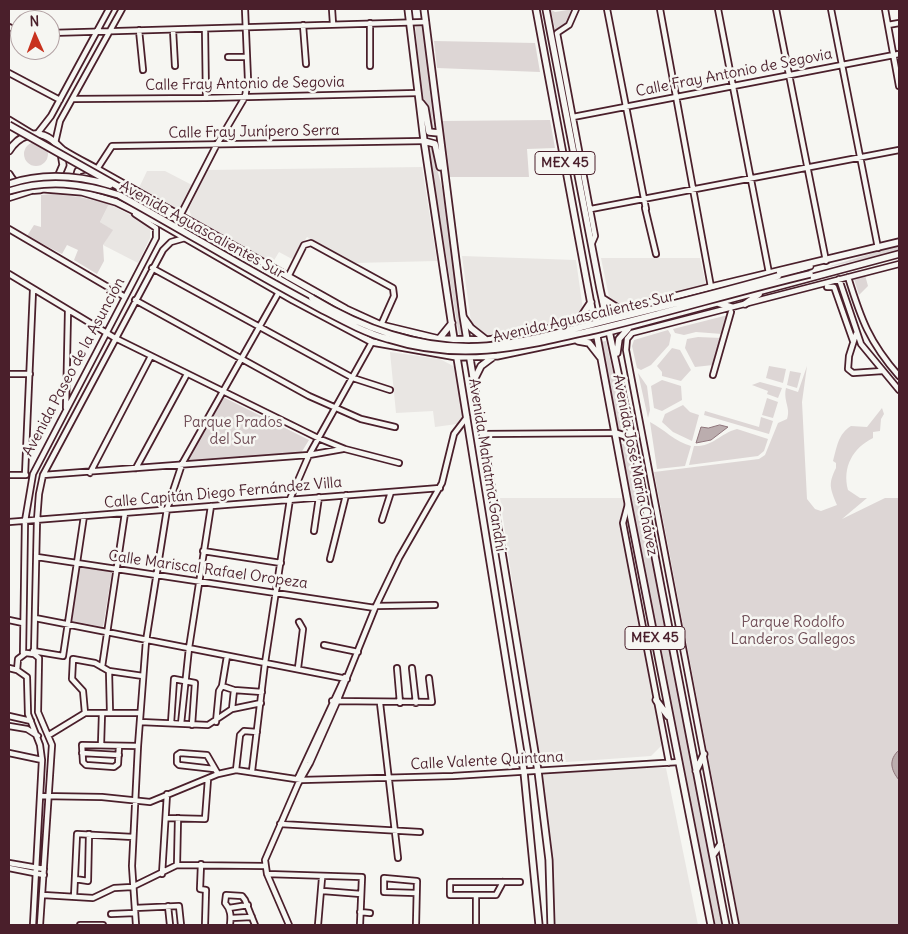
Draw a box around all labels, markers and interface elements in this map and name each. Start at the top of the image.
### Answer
north arrow [10,10,60,60]
text: N [29,12,40,30]
street label: Calle Fray Antonio de Segovia [634,45,834,101]
street label: Calle Fray Antonio de Segovia [145,73,345,95]
street label: Calle Fray Junípero Serra [168,122,340,142]
road number: MEX 45 [535,152,595,174]
street label: Avenida Aguascalientes Sur [116,177,288,283]
street label: Avenida Paseo de la Asunción [19,275,129,459]
street label: Avenida Aguascalientes Sur [491,287,677,347]
street label: Avenida José María Chávez [609,373,661,557]
street label: Avenida Mahatma Gandhi [464,377,510,553]
park label: Parque Prados del Sur [183,414,283,449]
street label: Calle Capitán Diego Fernández Villa [103,474,343,512]
street label: Calle Mariscal Rafael Oropeza [107,547,309,593]
park label: Parque Rodolfo Landeros Gallegos [731,614,855,649]
road number: MEX 45 [625,626,685,650]
street label: Calle Valente Quintana [410,748,564,774]

